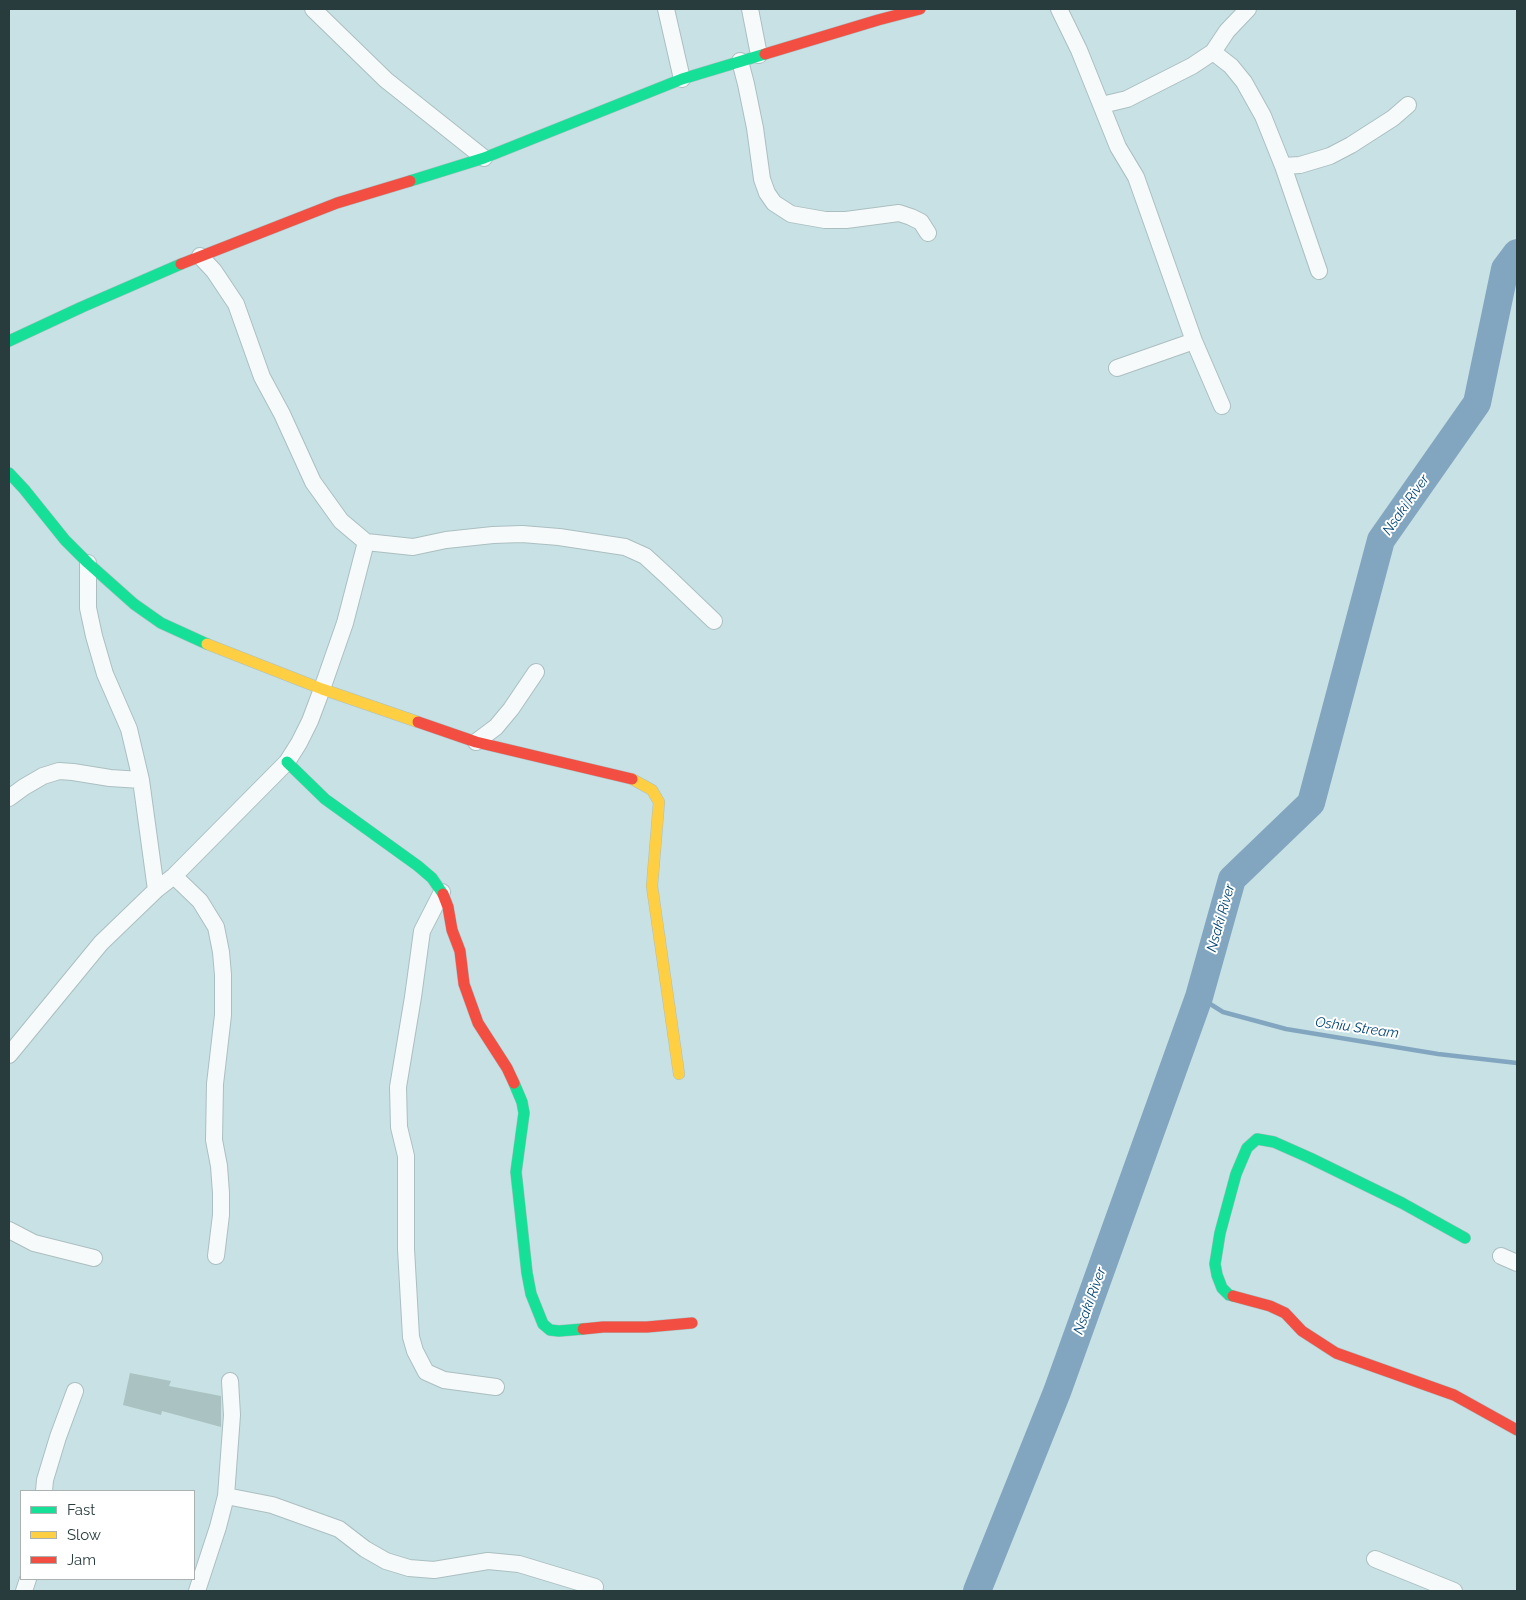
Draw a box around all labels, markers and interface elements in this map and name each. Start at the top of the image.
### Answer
water label: Nsaki River [1379,472,1433,538]
water label: Nsaki River [1203,882,1239,954]
water label: Oshiu Stream [1314,1014,1400,1042]
water label: Nsaki River [1070,1265,1110,1337]
legend [20,1490,195,1580]
text: Fast [67,1501,95,1519]
text: Slow [67,1526,101,1544]
text: Jam [67,1551,96,1569]

